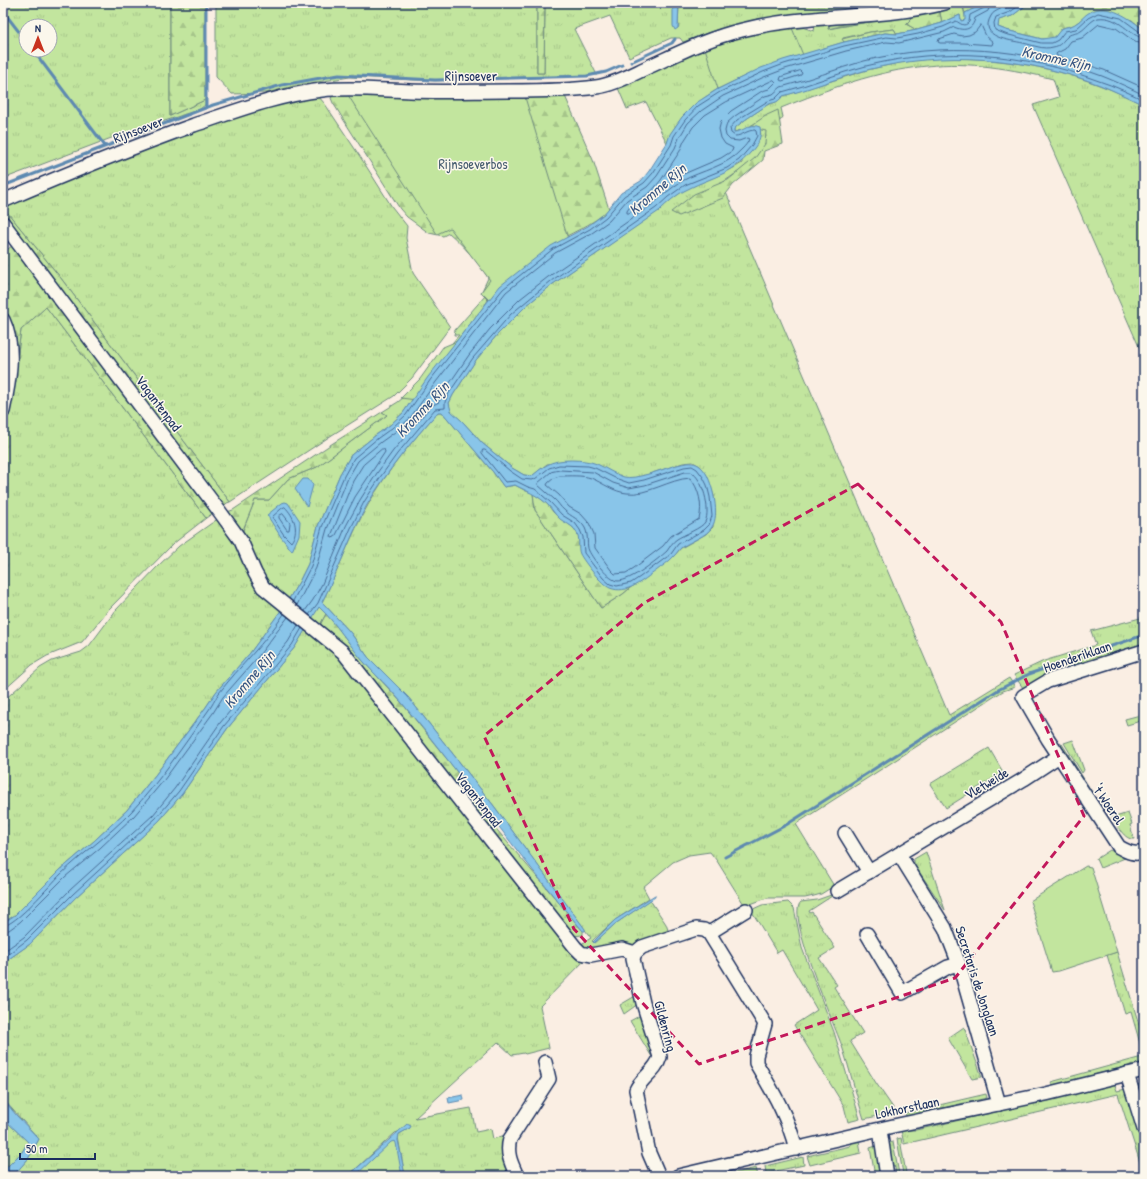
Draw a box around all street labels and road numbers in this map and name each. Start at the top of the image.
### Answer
street label: Rijnsoever [445,66,498,86]
street label: Rijnsoever [110,111,167,148]
street label: Vagantenpad [131,371,186,436]
street label: Hoenderiklaan [1041,636,1113,676]
street label: Vletweide [960,762,1012,804]
street label: Vagantenpad [451,768,507,832]
street label: 't Woerel [1089,780,1130,828]
street label: Secretaris de Jonglaan [950,924,1005,1039]
street label: Gildenring [649,998,682,1054]
street label: Lokhorstlaan [873,1091,941,1123]

